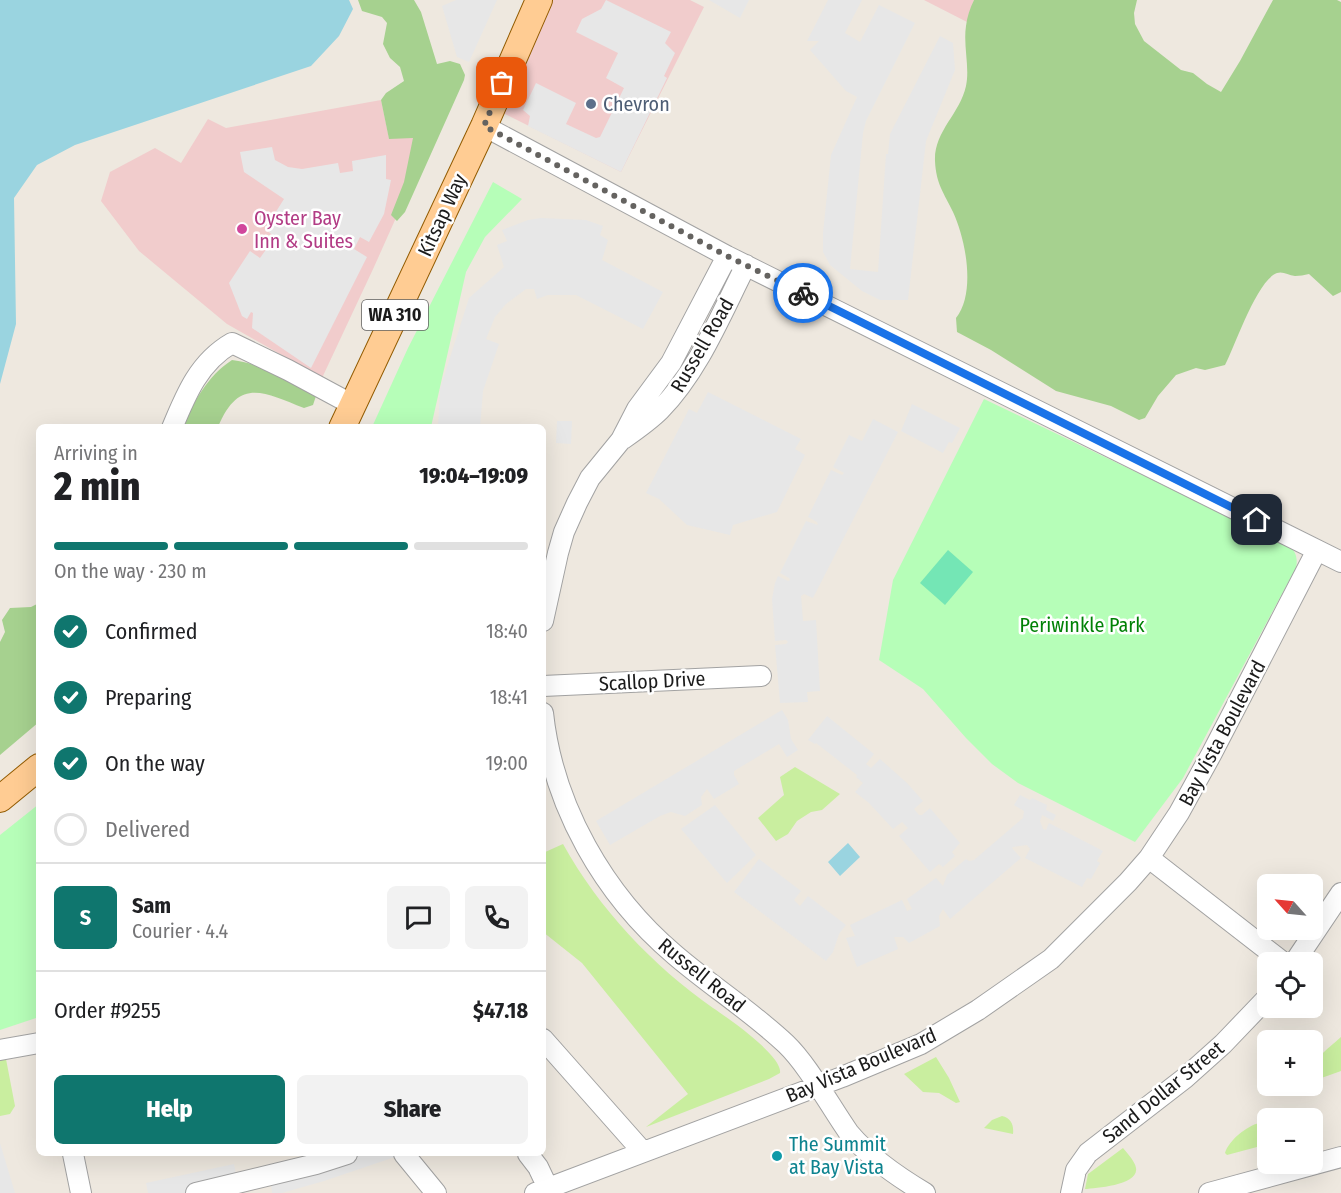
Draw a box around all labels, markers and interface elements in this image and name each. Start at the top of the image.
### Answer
pin [476,57,527,108]
icon: bag [485,66,518,99]
place label: Chevron [603,92,670,116]
marker: Chevron [584,97,598,111]
street label: Kitsap Way [412,170,472,260]
place label: Oyster Bay Inn & Suites [254,206,353,253]
marker: Oyster Bay Inn & Suites [235,222,249,236]
courier [773,263,833,323]
icon: bike [787,277,820,310]
street label: Russell Road [665,294,739,396]
road number: WA 310 [362,300,428,330]
text: Arriving in [54,441,138,465]
text: 19:04–19:09 [419,462,528,489]
text: 2 min [54,464,140,510]
pin [1231,494,1282,545]
icon: home [1240,503,1273,536]
text: On the way · 230 m [54,559,207,583]
park label: Periwinkle Park [1019,613,1145,637]
icon: check [54,615,87,648]
text: Confirmed [105,618,198,645]
text: 18:40 [486,619,528,643]
street label: Bay Vista Boulevard [1174,656,1270,810]
street label: Scallop Drive [598,666,706,696]
icon: check [54,681,87,714]
text: Preparing [105,684,191,711]
text: 18:41 [490,685,528,709]
icon: check [54,747,87,780]
text: On the way [105,750,205,777]
text: 19:00 [485,751,528,775]
text: Delivered [105,816,190,843]
north arrow [1257,874,1323,940]
map controls [1257,874,1323,1174]
button: chat [387,886,450,949]
button: phone [465,886,528,949]
text: Sam [132,892,171,919]
text: S [80,904,91,931]
text: Courier · 4.4 [132,919,228,943]
street label: Russell Road [654,933,750,1017]
button: locate [1257,952,1323,1018]
text: Order #9255 [54,997,161,1024]
text: $47.18 [473,997,528,1024]
street label: Bay Vista Boulevard [782,1022,940,1108]
button: + [1257,1030,1323,1096]
street label: Sand Dollar Street [1098,1036,1229,1148]
button: Help [54,1075,285,1144]
button: Share [297,1075,528,1144]
button: − [1257,1108,1323,1174]
place label: The Summit at Bay Vista [789,1132,887,1179]
marker: The Summit at Bay Vista [770,1149,784,1163]

